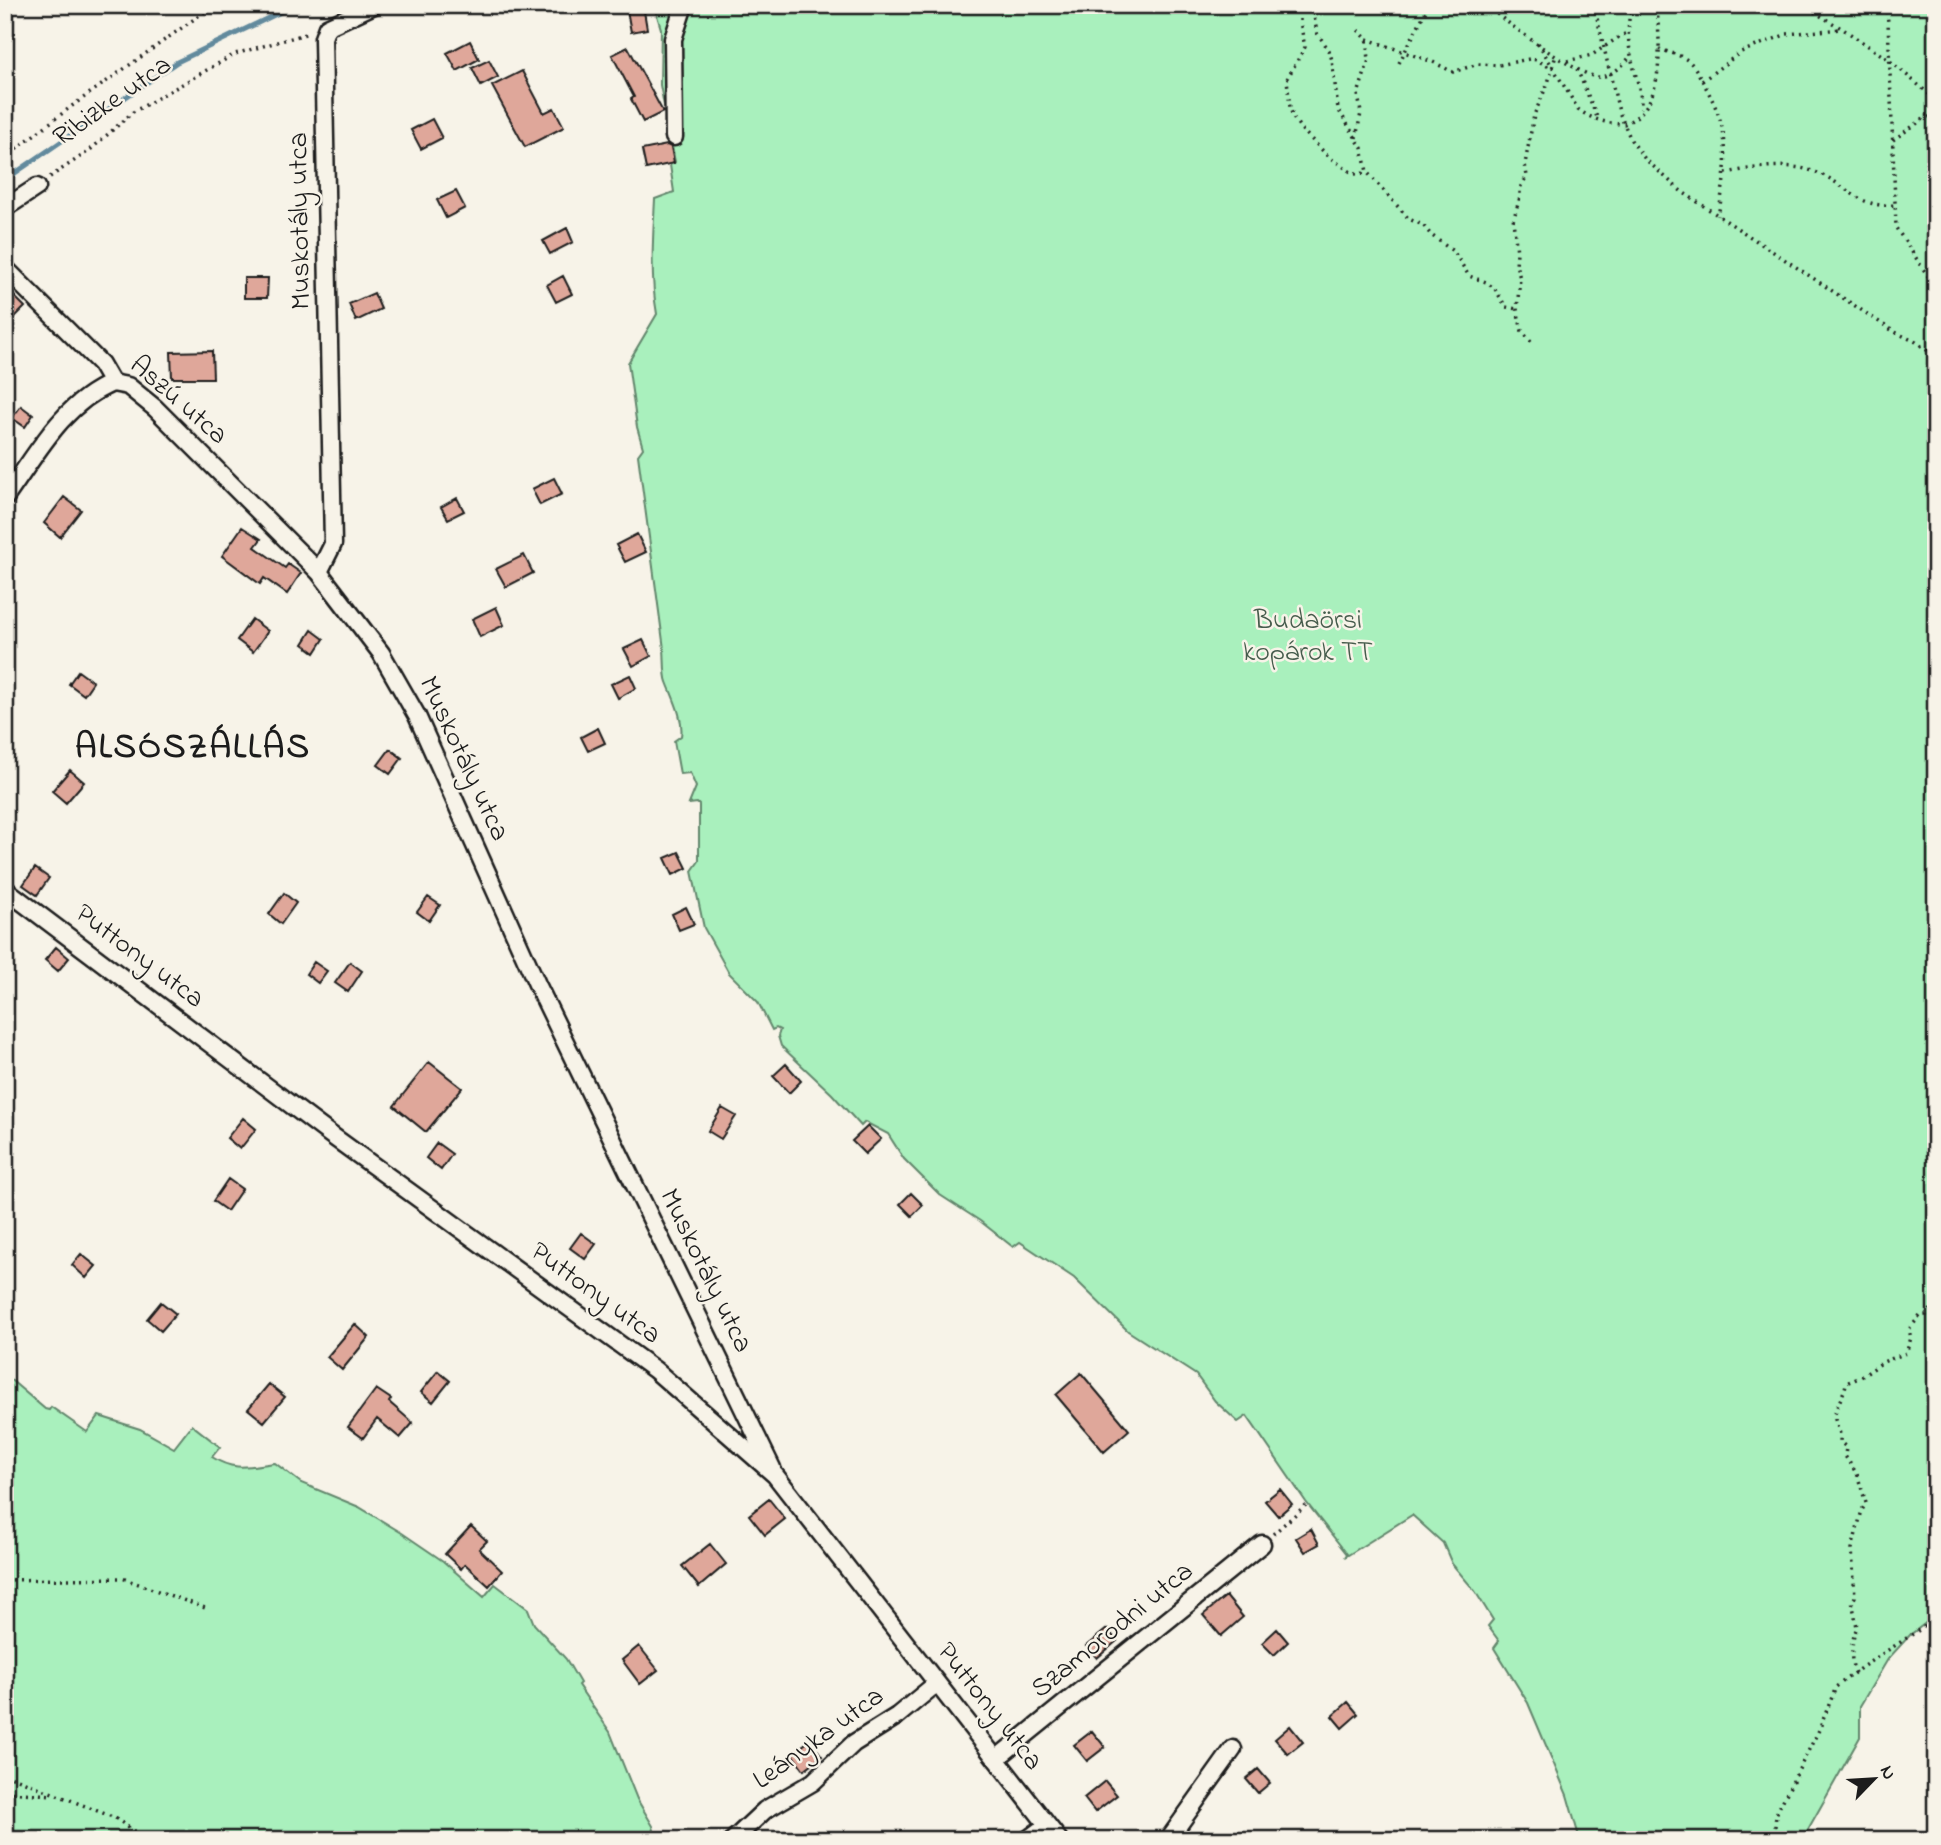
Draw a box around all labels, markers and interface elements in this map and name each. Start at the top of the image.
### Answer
street label: Ribizke utca [45,46,181,158]
street label: Muskotály utca [279,132,323,310]
street label: Aszú utca [120,346,236,456]
park label: Budaörsi kopárok TT [1243,601,1373,674]
street label: Muskotály utca [407,670,519,848]
district label: ALSÓSZÁLLÁS [75,723,311,774]
street label: Puttony utca [66,895,212,1019]
street label: Muskotály utca [648,1182,762,1360]
street label: Puttony utca [521,1232,669,1356]
street label: Szamorodni utca [1023,1553,1203,1709]
street label: Puttony utca [926,1634,1052,1780]
street label: Leányka utca [745,1677,893,1801]
north arrow [1840,1744,1910,1814]
text: N [1872,1761,1902,1785]

